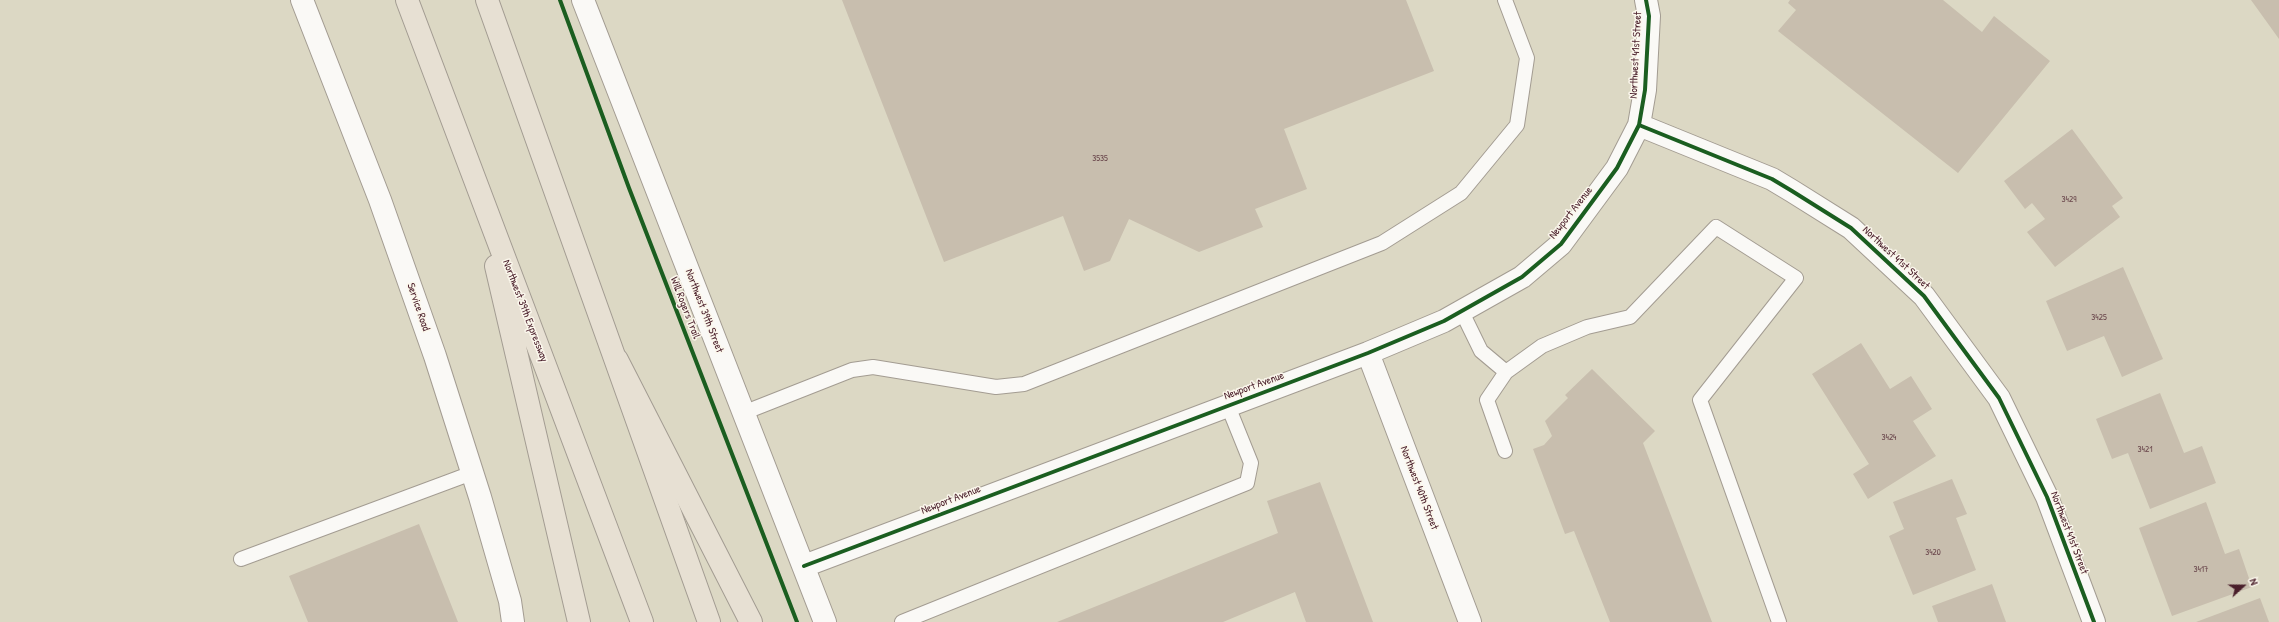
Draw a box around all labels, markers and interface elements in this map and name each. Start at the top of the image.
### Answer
street label: Northwest 41st Street [1627,11,1645,99]
house number: 3535 [1092,154,1108,164]
street label: Newport Avenue [1546,184,1596,242]
house number: 3429 [2062,195,2076,205]
street label: Northwest 41st Street [1860,223,1932,293]
street label: Northwest 39th Expressway [499,258,551,364]
street label: Northwest 39th Street [682,267,726,355]
street label: Will Rogers Trail [667,275,703,341]
street label: Service Road [404,281,432,333]
house number: 3425 [2091,313,2107,323]
street label: Newport Avenue [1222,369,1286,403]
house number: 3424 [1882,433,1896,443]
street label: Northwest 40th Street [1397,444,1441,532]
house number: 3421 [2138,445,2152,455]
street label: Newport Avenue [919,483,983,517]
street label: Northwest 41st Street [2047,490,2091,576]
house number: 3420 [1925,548,1941,558]
house number: 3417 [2193,565,2209,575]
north arrow [2223,566,2263,606]
text: N [2247,576,2262,587]

